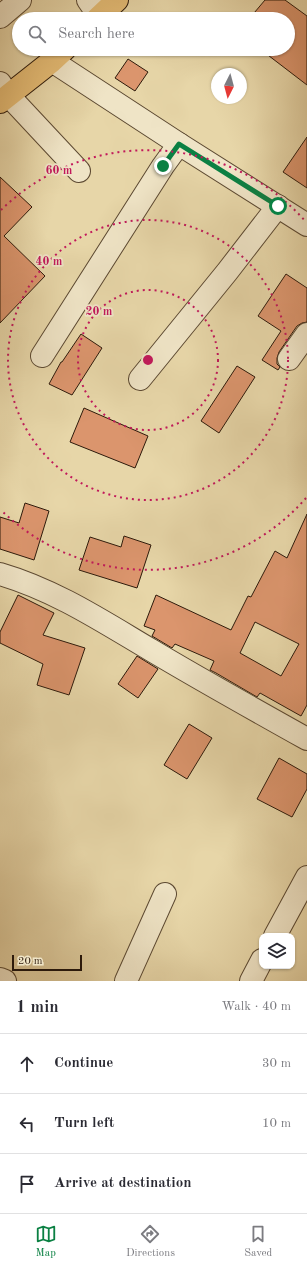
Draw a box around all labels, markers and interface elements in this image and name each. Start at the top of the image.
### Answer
search box [12,12,295,56]
icon: search [26,23,48,45]
text: Search here [58,27,135,42]
north arrow [211,68,247,104]
route end [154,157,172,175]
text: 60 m [46,165,73,177]
route start [269,197,287,215]
text: 40 m [36,256,63,268]
text: 20 m [86,306,113,318]
centre of rings [141,353,155,367]
map controls [259,933,295,969]
button: layers [259,933,295,969]
scale bar [12,953,82,972]
text: 20 m [18,956,43,967]
text: 1 min [16,999,59,1016]
text: Walk · 40 m [222,1000,291,1013]
icon: ahead [16,1053,38,1075]
text: Continue [54,1056,113,1071]
text: 30 m [262,1057,291,1070]
icon: left [16,1113,38,1135]
text: Turn left [54,1116,114,1131]
text: 10 m [262,1117,291,1130]
icon: arrive [16,1173,38,1195]
text: Arrive at destination [54,1176,192,1191]
tab: Map [35,1223,57,1261]
tab: Directions [126,1223,175,1261]
tab: Saved [244,1223,272,1261]

